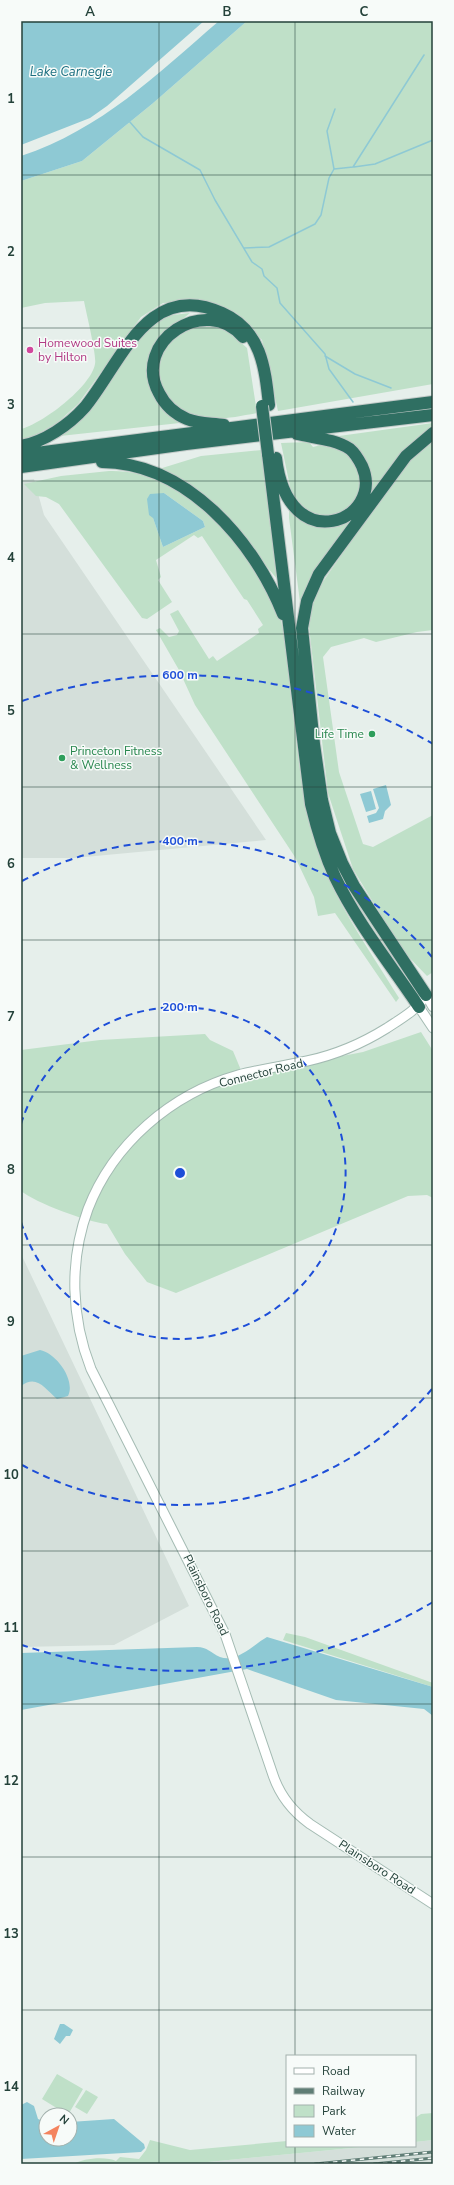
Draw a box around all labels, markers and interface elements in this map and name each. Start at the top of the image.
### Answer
text: A [85,3,95,21]
text: B [223,3,232,21]
text: C [360,3,369,21]
water label: Lake Carnegie [30,63,112,81]
text: 1 [7,90,15,108]
text: 2 [7,243,15,261]
place label: Homewood Suites by Hilton [38,335,137,365]
marker: Homewood Suites by Hilton [25,345,35,355]
text: 3 [7,396,15,414]
text: 4 [7,549,15,567]
text: 600 m [162,667,198,683]
text: 5 [7,702,15,720]
place label: Life Time [315,726,364,742]
marker: Life Time [367,729,377,739]
place label: Princeton Fitness & Wellness [70,743,162,773]
marker: Princeton Fitness & Wellness [57,753,67,763]
text: 400 m [162,833,198,849]
text: 6 [7,855,15,873]
text: 200 m [162,999,198,1015]
text: 7 [7,1008,15,1026]
street label: Connector Road [217,1055,305,1091]
text: 8 [7,1161,15,1179]
centre of rings [173,1166,187,1180]
text: 9 [7,1313,15,1331]
text: 10 [3,1466,19,1484]
street label: Plainsboro Road [179,1552,233,1638]
text: 11 [3,1619,19,1637]
text: 12 [3,1772,19,1790]
street label: Plainsboro Road [336,1836,418,1898]
text: 13 [3,1925,19,1943]
legend [286,2055,416,2147]
text: Road [322,2063,350,2079]
text: 14 [3,2078,19,2096]
text: Railway [322,2083,366,2099]
text: Park [322,2103,347,2119]
north arrow [38,2107,78,2147]
text: N [56,2111,72,2128]
text: Water [322,2123,356,2139]

